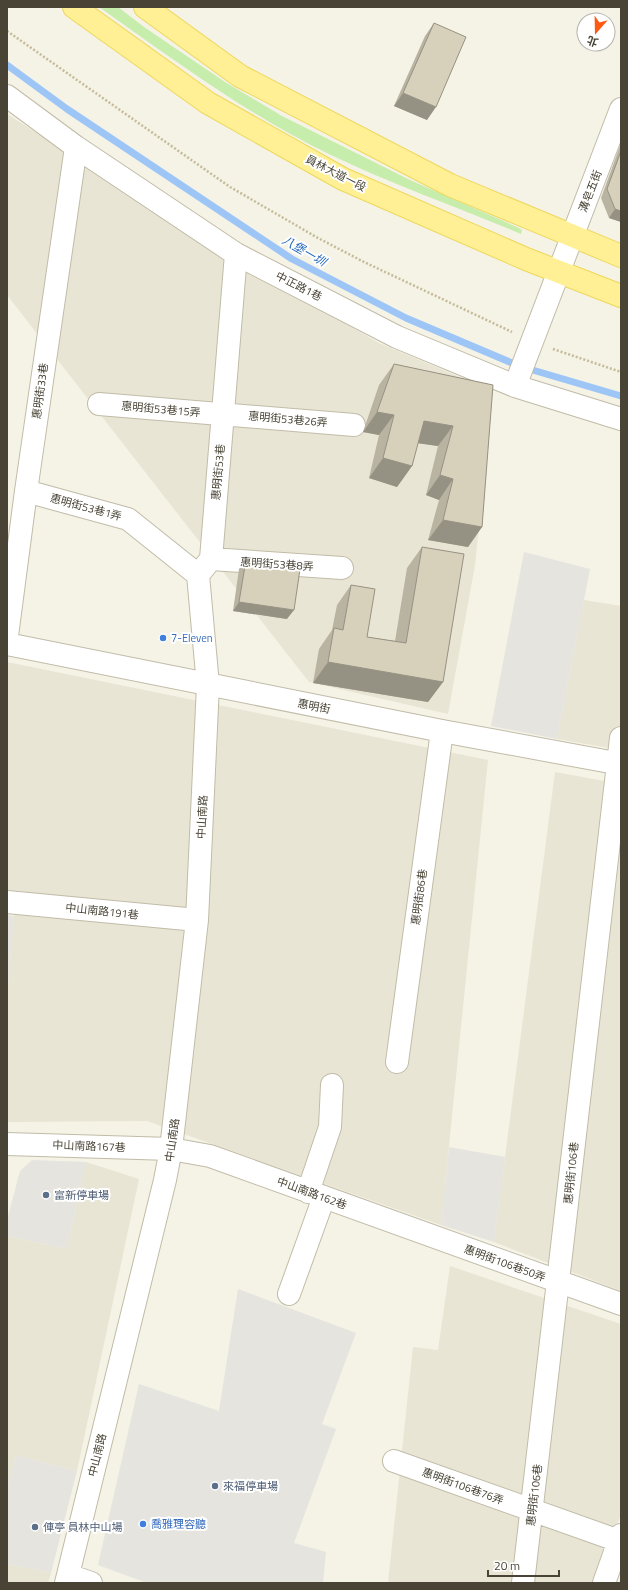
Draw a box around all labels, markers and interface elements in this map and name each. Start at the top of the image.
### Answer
north arrow [576,12,616,52]
text: 北 [585,32,600,51]
street label: 員林大道一段 [303,151,369,195]
street label: 溝皂五街 [575,168,605,214]
water label: 八堡一圳 [279,230,332,272]
street label: 中正路1巷 [273,267,325,305]
street label: 惠明街33巷 [28,362,52,420]
street label: 惠明街53巷15弄 [121,398,201,420]
street label: 惠明街53巷26弄 [248,408,328,430]
street label: 惠明街53巷 [208,443,228,501]
street label: 惠明街53巷1弄 [48,490,124,524]
street label: 惠明街53巷8弄 [240,553,314,575]
place label: 7-Eleven [171,630,213,646]
marker: 7-Eleven [158,633,168,643]
street label: 惠明街 [296,695,332,717]
street label: 中山南路 [193,795,211,839]
street label: 惠明街86巷 [407,868,431,926]
street label: 中山南路191巷 [65,899,139,923]
street label: 中山南路 [161,1117,183,1163]
street label: 中山南路167巷 [52,1137,126,1155]
street label: 惠明街106巷 [560,1141,582,1205]
street label: 中山南路162巷 [275,1173,349,1213]
place label: 富新停車場 [54,1187,109,1203]
marker: 富新停車場 [41,1190,51,1200]
street label: 惠明街106巷50弄 [462,1241,548,1285]
street label: 中山南路 [84,1432,110,1478]
street label: 惠明街106巷 [522,1463,546,1527]
street label: 惠明街106巷76弄 [420,1464,506,1508]
place label: 來福停車場 [223,1478,278,1494]
marker: 來福停車場 [210,1481,220,1491]
place label: 喬雅理容聽 [151,1516,206,1532]
place label: 俥亭 員林中山場 [43,1519,122,1535]
marker: 喬雅理容聽 [138,1519,148,1529]
marker: 俥亭 員林中山場 [30,1522,40,1532]
scale bar [488,1552,559,1578]
text: 20 m [494,1556,520,1575]

